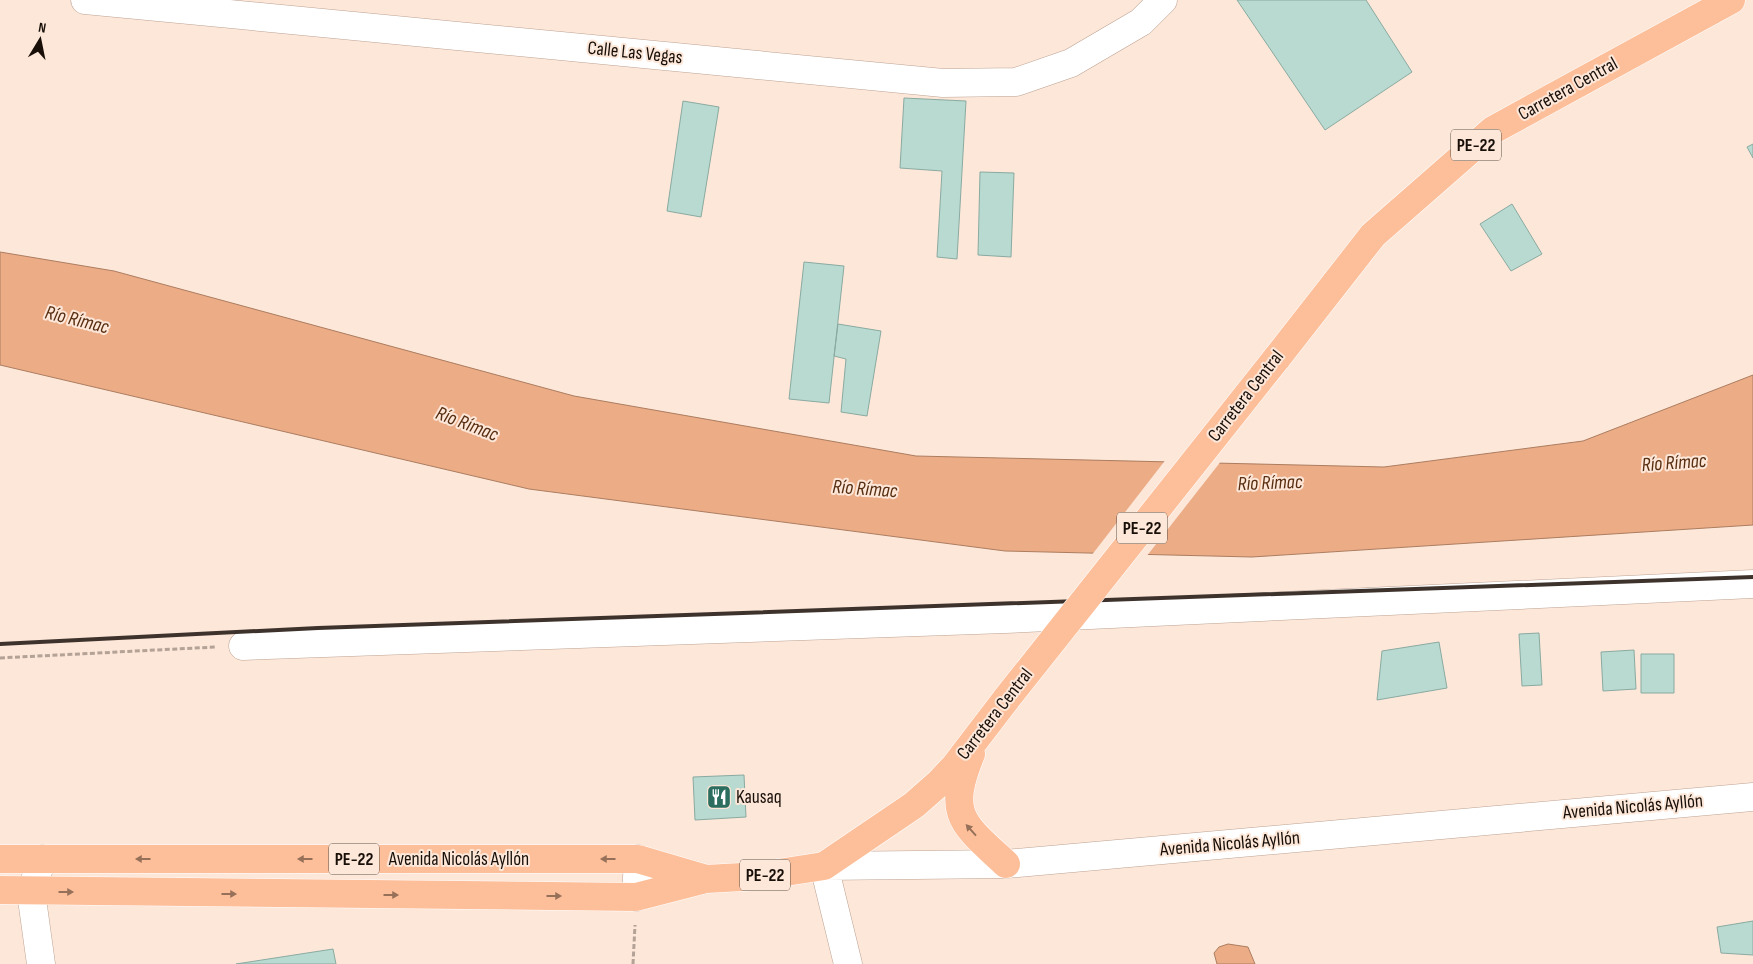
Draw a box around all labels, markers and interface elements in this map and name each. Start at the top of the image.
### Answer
north arrow [15,15,65,65]
text: N [37,19,47,37]
street label: Calle Las Vegas [586,37,684,69]
street label: Carretera Central [1514,52,1622,126]
road number: PE-22 [1451,130,1501,160]
water label: Río Rímac [42,300,112,340]
street label: Carretera Central [1203,346,1289,446]
water label: Río Rímac [432,401,502,447]
water label: Río Rímac [1641,449,1707,477]
water label: Río Rímac [1237,470,1303,496]
water label: Río Rímac [832,475,898,503]
road number: PE-22 [1117,512,1167,544]
street label: Carretera Central [952,664,1038,764]
restaurant icon: Kausaq [706,784,732,810]
place label: Kausaq [736,786,782,809]
street label: Avenida Nicolás Ayllón [1561,789,1704,825]
one-way arrow [965,825,977,837]
street label: Avenida Nicolás Ayllón [1158,826,1301,862]
road number: PE-22 [329,844,379,874]
street label: Avenida Nicolás Ayllón [388,848,529,871]
one-way arrow [134,855,150,863]
one-way arrow [297,855,313,863]
one-way arrow [599,855,615,863]
road number: PE-22 [740,860,790,890]
one-way arrow [58,888,74,896]
one-way arrow [221,890,237,898]
one-way arrow [383,891,399,899]
one-way arrow [546,893,562,901]

